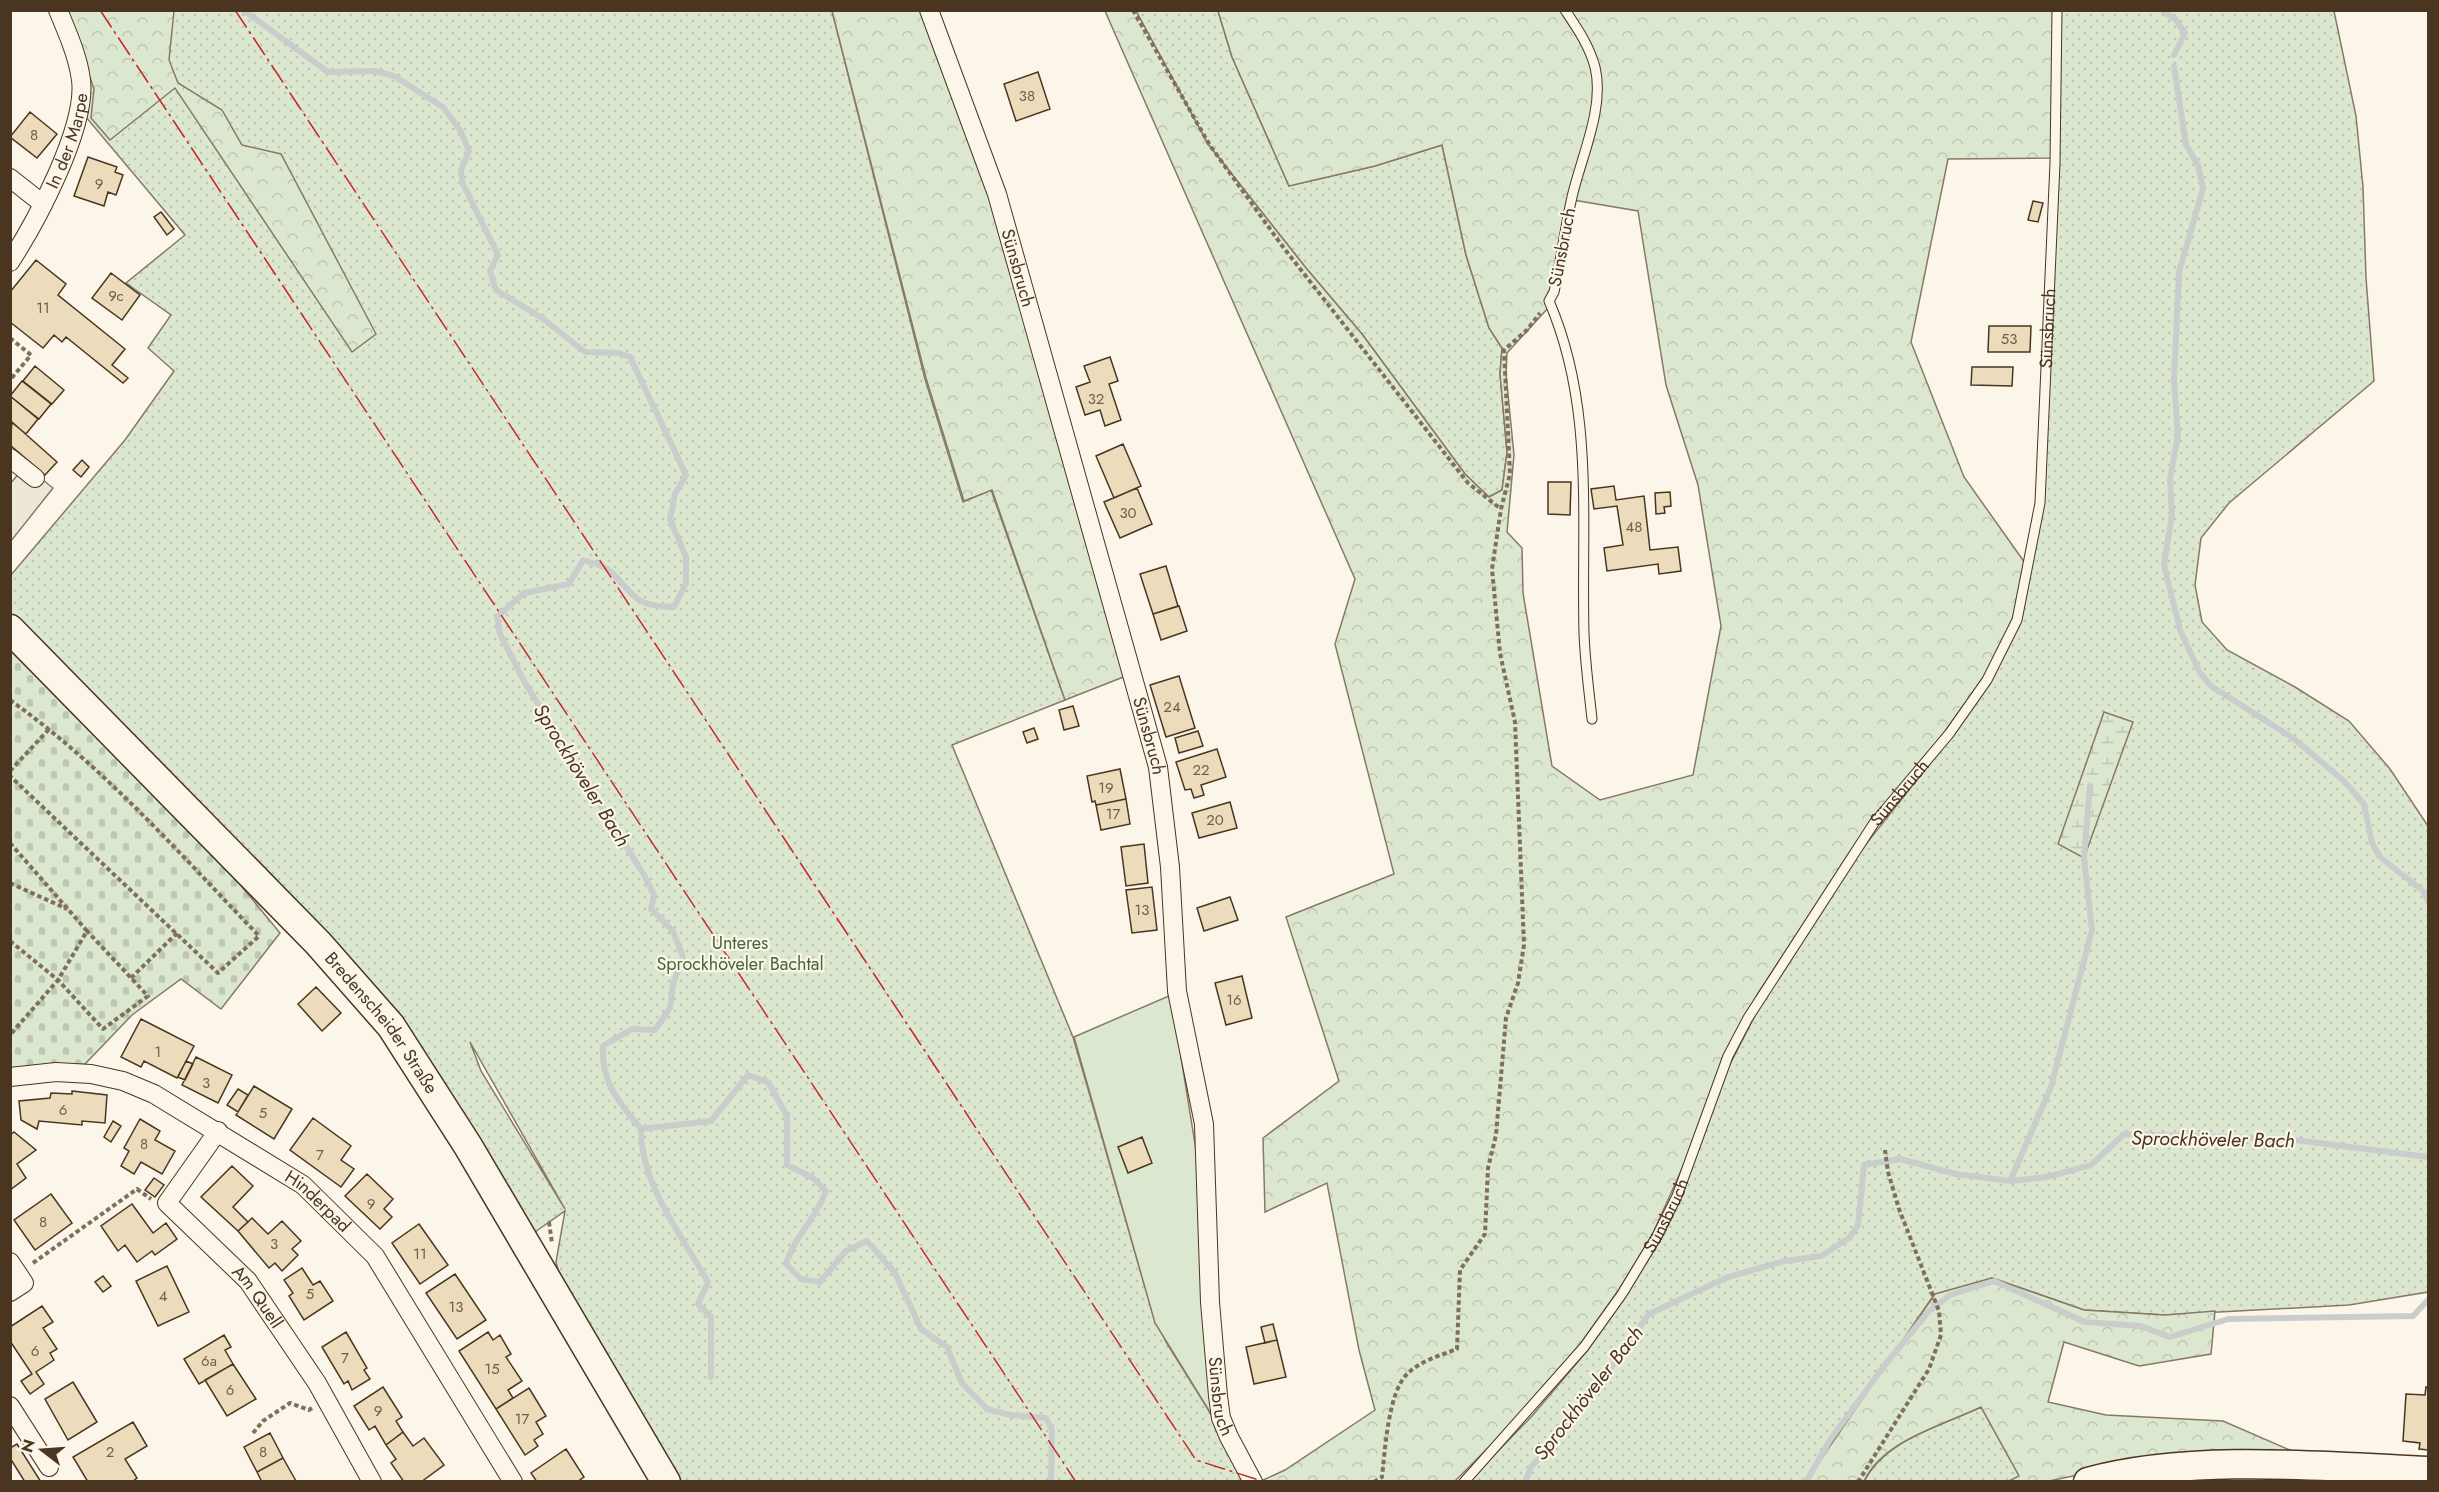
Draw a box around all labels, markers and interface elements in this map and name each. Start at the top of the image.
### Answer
house number: 38 [1019,85,1035,107]
street label: In der Marpe [39,92,94,193]
house number: 8 [30,124,38,146]
house number: 9 [95,173,103,195]
street label: Sünsbruch [1542,205,1582,289]
street label: Sünsbruch [994,226,1041,310]
house number: 9c [108,285,124,307]
street label: Sünsbruch [2033,288,2062,369]
house number: 11 [36,297,50,319]
house number: 53 [2001,328,2017,350]
house number: 32 [1088,388,1104,410]
house number: 30 [1119,502,1137,524]
house number: 48 [1626,516,1642,538]
street label: Sünsbruch [1126,694,1172,776]
house number: 24 [1163,696,1181,718]
water label: Sprockhöveler Bach [526,698,637,852]
street label: Sünsbruch [1864,754,1935,832]
house number: 22 [1192,759,1210,781]
house number: 19 [1098,777,1114,799]
house number: 17 [1106,803,1120,825]
house number: 20 [1206,809,1224,831]
house number: 13 [1135,899,1149,921]
park label: Unteres Sprockhöveler Bachtal [656,930,824,977]
street label: Bredenscheider Straße [319,946,444,1099]
house number: 16 [1226,989,1242,1011]
house number: 1 [155,1041,161,1063]
house number: 3 [202,1072,210,1094]
house number: 6 [59,1099,67,1121]
house number: 5 [259,1102,267,1124]
water label: Sprockhöveler Bach [2131,1124,2295,1155]
house number: 8 [140,1133,148,1155]
house number: 7 [316,1144,324,1166]
street label: Hinderpad [280,1164,357,1238]
street label: Sünsbruch [1637,1175,1695,1258]
house number: 9 [367,1193,375,1215]
house number: 8 [39,1211,47,1233]
house number: 3 [270,1233,278,1255]
house number: 11 [413,1243,427,1265]
street label: Am Quell [226,1259,289,1334]
house number: 5 [306,1283,314,1305]
house number: 4 [159,1285,168,1307]
house number: 13 [449,1296,463,1318]
water label: Sprockhöveler Bach [1527,1320,1650,1467]
house number: 6 [31,1340,39,1362]
house number: 7 [341,1347,349,1369]
house number: 6a [201,1350,217,1372]
street label: Sünsbruch [1202,1356,1240,1440]
house number: 15 [484,1358,500,1380]
house number: 6 [226,1379,234,1401]
house number: 9 [374,1400,382,1422]
house number: 17 [515,1408,529,1430]
north arrow [12,1420,72,1480]
text: N [15,1436,41,1455]
house number: 2 [106,1441,114,1463]
house number: 8 [259,1441,267,1463]

